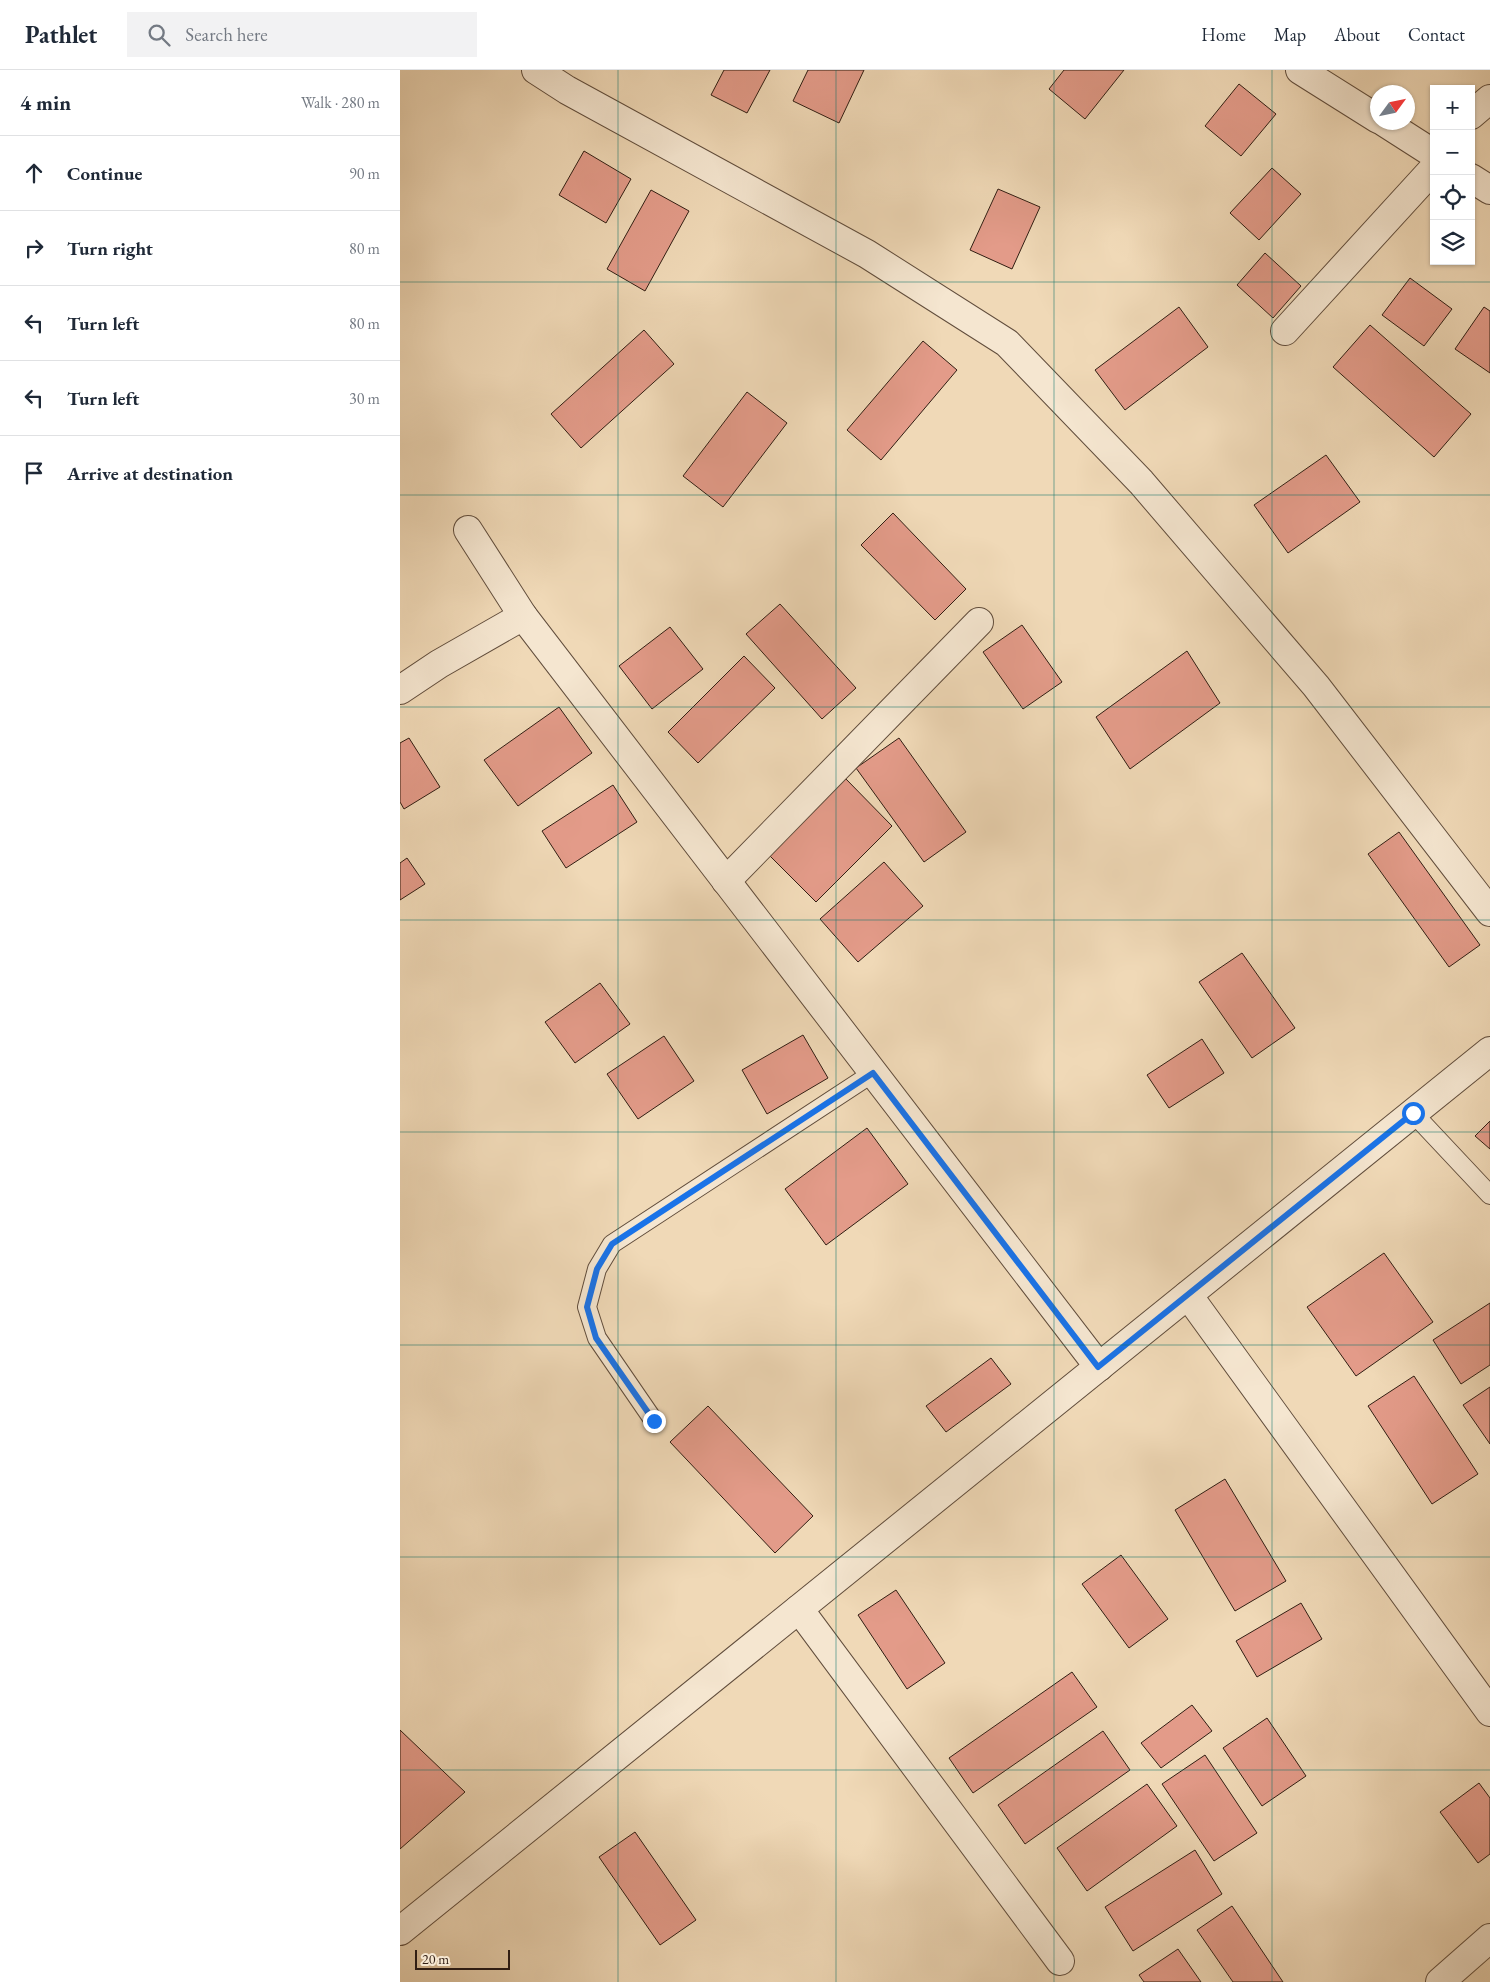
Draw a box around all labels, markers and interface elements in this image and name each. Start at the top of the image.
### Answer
search box [127,12,477,57]
text: Pathlet [25,19,97,50]
icon: search [145,21,173,49]
text: Search here [185,22,268,47]
text: Home [1201,23,1246,46]
text: Map [1274,23,1306,46]
text: About [1334,23,1380,46]
text: Contact [1408,23,1465,46]
north arrow [1370,85,1415,130]
map controls [1430,85,1475,265]
button: + [1430,85,1475,130]
text: 4 min [20,89,71,116]
text: Walk · 280 m [301,92,380,113]
button: − [1430,130,1475,175]
icon: ahead [20,159,48,187]
text: Continue [67,161,142,186]
text: 90 m [349,163,380,184]
button: locate [1430,175,1475,220]
button: layers [1430,220,1475,265]
icon: right [20,234,48,262]
text: Turn right [67,236,153,261]
text: 80 m [349,238,380,259]
icon: left [20,309,48,337]
text: Turn left [67,311,139,336]
text: 80 m [349,313,380,334]
icon: left [20,384,48,412]
text: Turn left [67,386,139,411]
text: 30 m [349,388,380,409]
icon: arrive [20,459,48,487]
text: Arrive at destination [67,461,233,486]
route start [1402,1102,1425,1125]
route end [643,1410,666,1433]
scale bar [415,1947,510,1970]
text: 20 m [422,1950,449,1968]

